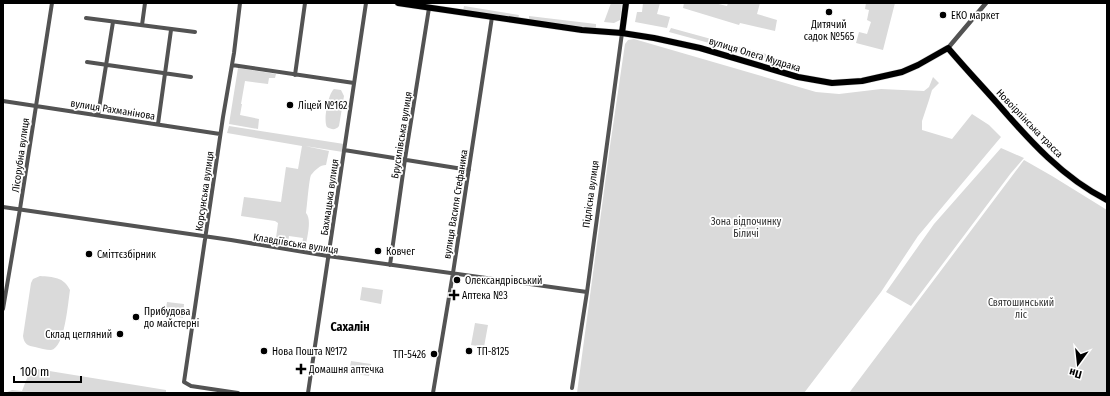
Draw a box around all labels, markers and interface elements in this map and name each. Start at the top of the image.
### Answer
marker: Дитячий садок №565 [824,7,834,17]
marker: ЕКО маркет [938,10,948,20]
place label: ЕКО маркет [951,10,1000,22]
place label: Дитячий садок №565 [804,19,855,43]
street label: вулиця Олега Мудрака [707,35,802,75]
street label: Новоірпінська трасса [993,86,1066,161]
street label: Брусилівська вулиця [388,91,415,180]
street label: вулиця Рахманінова [70,96,156,123]
place label: Ліцей №162 [298,99,348,112]
marker: Ліцей №162 [285,100,295,110]
street label: Лісорубна вулиця [9,117,32,193]
street label: вулиця Василя Стефаника [441,149,471,260]
street label: Корсунська вулиця [193,150,217,232]
street label: Бахмацька вулиця [319,158,341,236]
street label: Підлісна вулиця [579,159,602,229]
park label: Зона відпочинку Біличі [711,215,782,240]
street label: Клавдіївська вулиця [252,230,340,257]
marker: Ковчег [373,246,383,256]
place label: Ковчег [386,246,415,258]
place label: Сміттєзбірник [97,248,156,261]
marker: Сміттєзбірник [84,249,94,259]
place label: Олександрівський [465,274,543,287]
marker: Олександрівський [452,275,462,285]
marker: Аптека №3 [449,290,459,300]
place label: Аптека №3 [462,290,508,302]
park label: Святошинський ліс [988,297,1054,321]
place label: Прибудова до майстерні [144,306,199,330]
marker: Прибудова до майстерні [131,312,141,322]
district label: Сахалін [330,320,370,334]
place label: Склад цегляний [45,329,112,341]
marker: Склад цегляний [115,329,125,339]
north arrow [1058,344,1098,384]
marker: Нова Пошта №172 [259,346,269,356]
place label: Нова Пошта №172 [272,346,348,358]
marker: ТП-8125 [464,346,474,356]
place label: ТП-8125 [477,346,509,358]
place label: ТП-5426 [393,349,426,361]
marker: ТП-5426 [429,349,439,359]
scale bar [14,358,81,384]
marker: Домашня аптечка [296,364,306,374]
place label: Домашня аптечка [308,364,384,376]
text: 100 m [20,365,49,379]
text: Пн [1068,365,1083,381]

